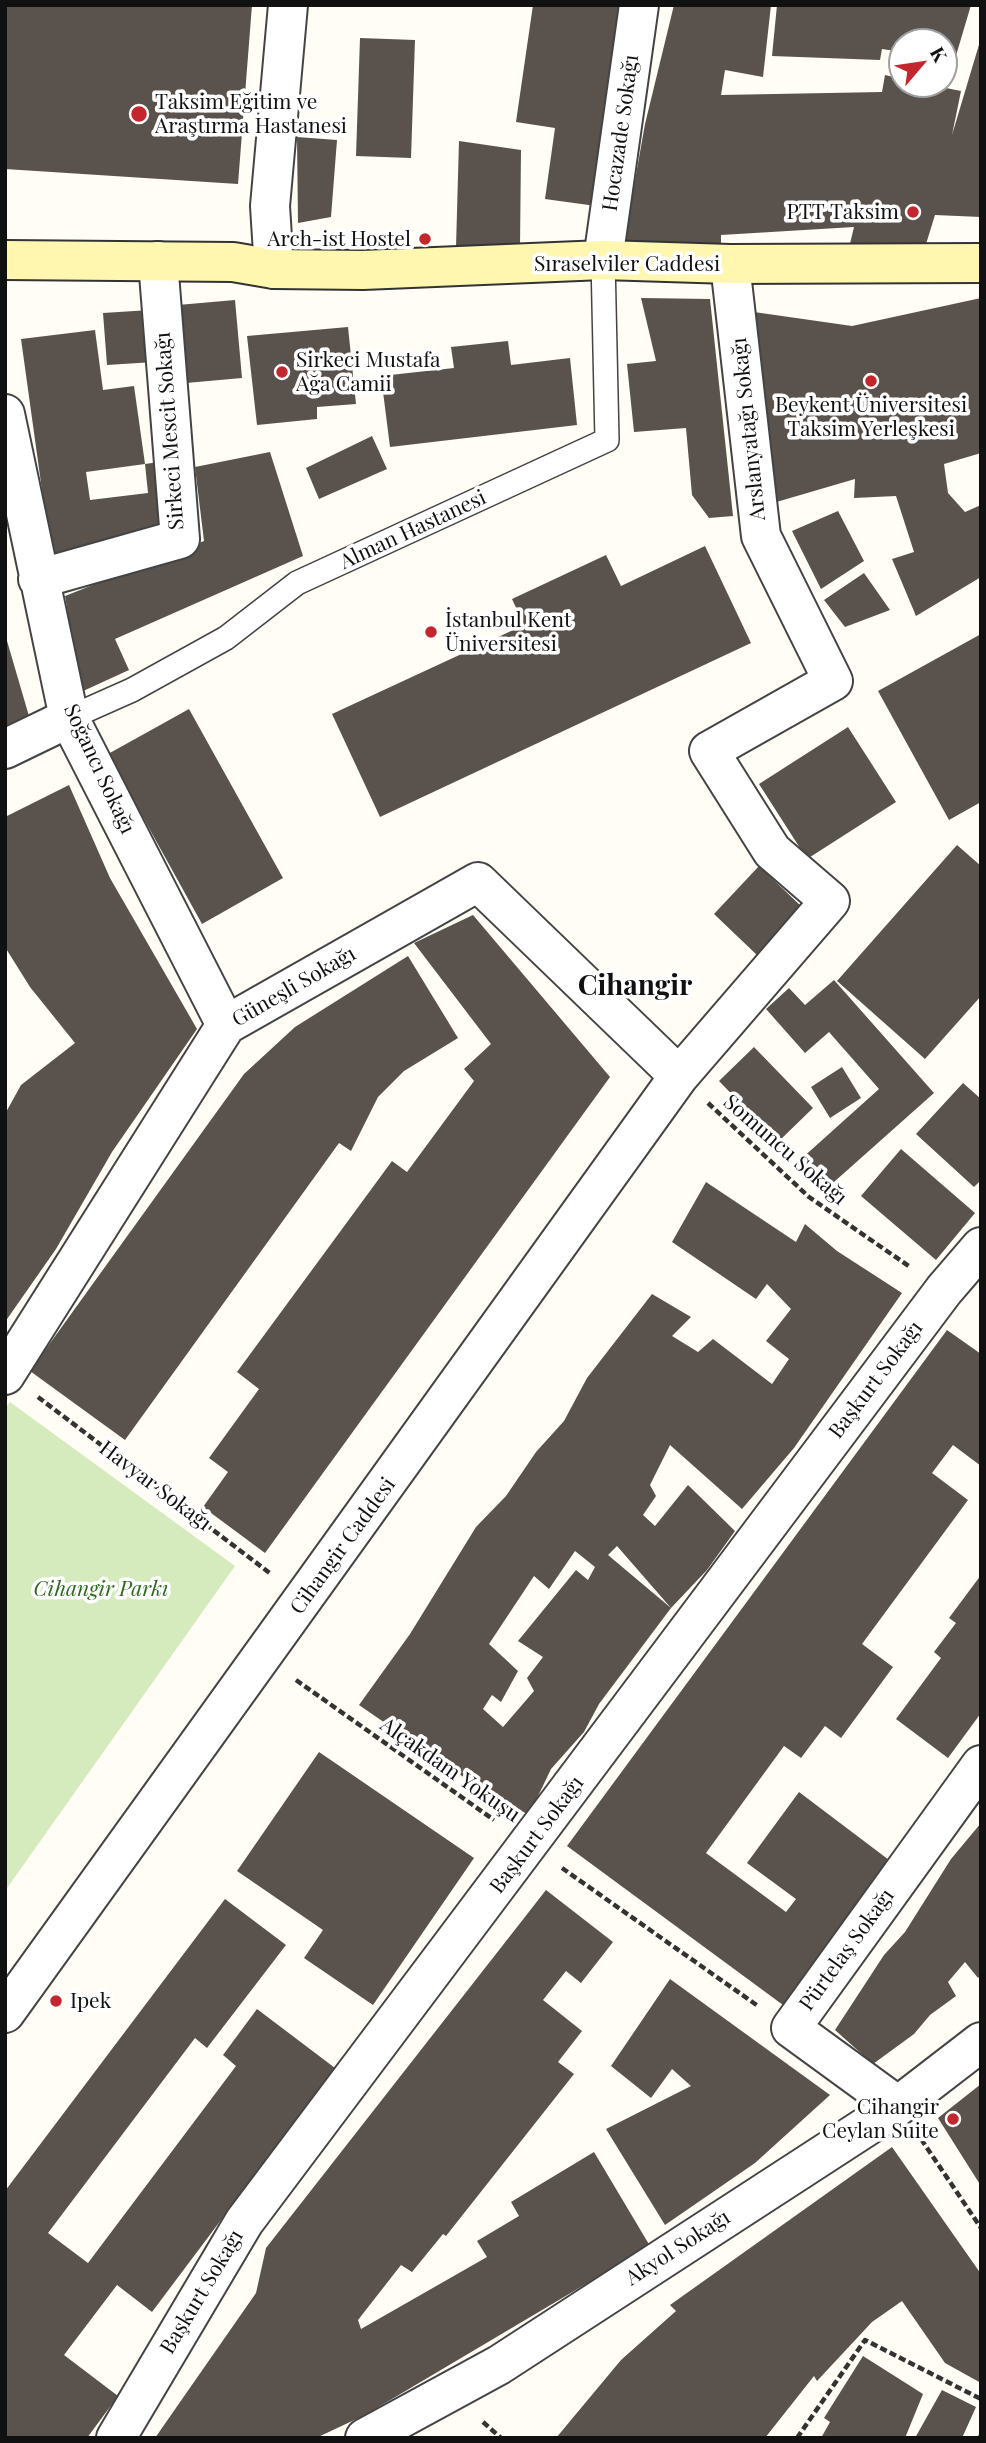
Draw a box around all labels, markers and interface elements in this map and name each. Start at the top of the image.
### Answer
north arrow [888,28,958,98]
text: K [925,42,954,66]
street label: Hocazade Sokağı [598,53,644,213]
place label: Taksim Eğitim ve Araştırma Hastanesi [155,89,347,139]
marker: Taksim Eğitim ve Araştırma Hastanesi [129,104,149,124]
place label: PTT Taksim [786,199,899,225]
marker: PTT Taksim [905,204,921,220]
place label: Arch-ist Hostel [267,226,411,252]
marker: Arch-ist Hostel [417,231,433,247]
street label: Sıraselviler Caddesi [534,251,720,277]
street label: Sirkeci Mescit Sokağı [151,331,189,531]
street label: Arslanyatağı Sokağı [727,336,771,522]
place label: Sirkeci Mustafa Ağa Camii [296,347,441,397]
marker: Sirkeci Mustafa Ağa Camii [274,364,290,380]
marker: Beykent Üniversitesi Taksim Yerleşkesi [863,373,879,389]
place label: Beykent Üniversitesi Taksim Yerleşkesi [775,392,967,442]
street label: Alman Hastanesi [336,485,490,575]
place label: İstanbul Kent Üniversitesi [445,607,571,657]
marker: İstanbul Kent Üniversitesi [423,624,439,640]
street label: Soğancı Sokağı [58,700,140,838]
street label: Güneşli Sokağı [228,941,360,1033]
district label: Cihangir [578,969,692,1003]
street label: Somuncu Sokağı [718,1089,852,1211]
street label: Başkurt Sokağı [824,1316,928,1444]
street label: Havyar Sokağı [94,1436,216,1536]
street label: Cihangir Caddesi [285,1473,401,1619]
park label: Cihangir Parkı [34,1576,168,1602]
street label: Alçakdam Yokuşu [375,1712,525,1828]
street label: Başkurt Sokağı [485,1771,589,1899]
street label: Pürtelaş Sokağı [794,1884,900,2016]
place label: Ipek [70,1988,111,2014]
marker: Ipek [48,1993,64,2009]
place label: Cihangir Ceylan Suite [822,2094,939,2144]
marker: Cihangir Ceylan Suite [945,2111,961,2127]
street label: Akyol Sokağı [621,2205,735,2291]
street label: Başkurt Sokağı [155,2225,249,2359]

